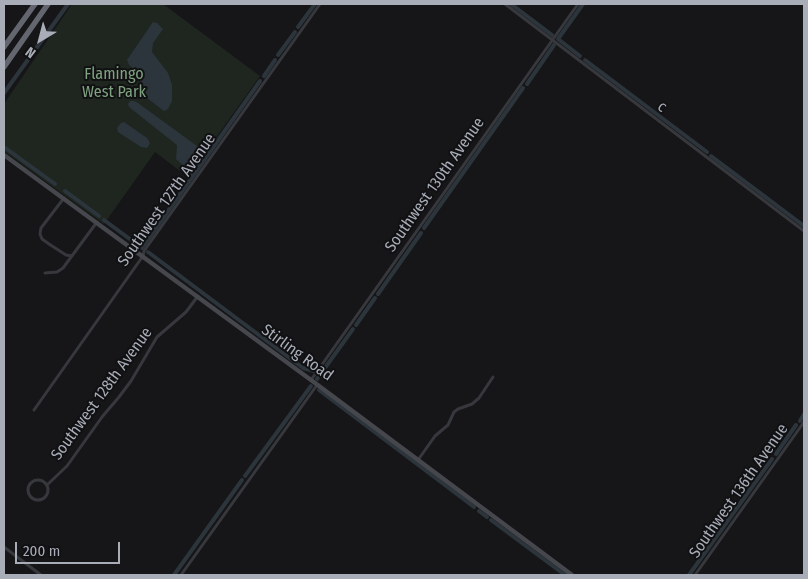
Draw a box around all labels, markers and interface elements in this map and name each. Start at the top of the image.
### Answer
north arrow [15,15,65,65]
text: N [22,43,39,62]
park label: Flamingo West Park [82,65,146,103]
street label: c [653,97,671,117]
street label: Southwest 130th Avenue [381,114,489,256]
street label: Southwest 127th Avenue [114,130,220,270]
street label: Stirling Road [257,321,337,385]
street label: Southwest 128th Avenue [47,324,157,464]
street label: Southwest 136th Avenue [685,420,793,562]
scale bar [18,532,122,564]
text: 200 m [23,542,60,560]

